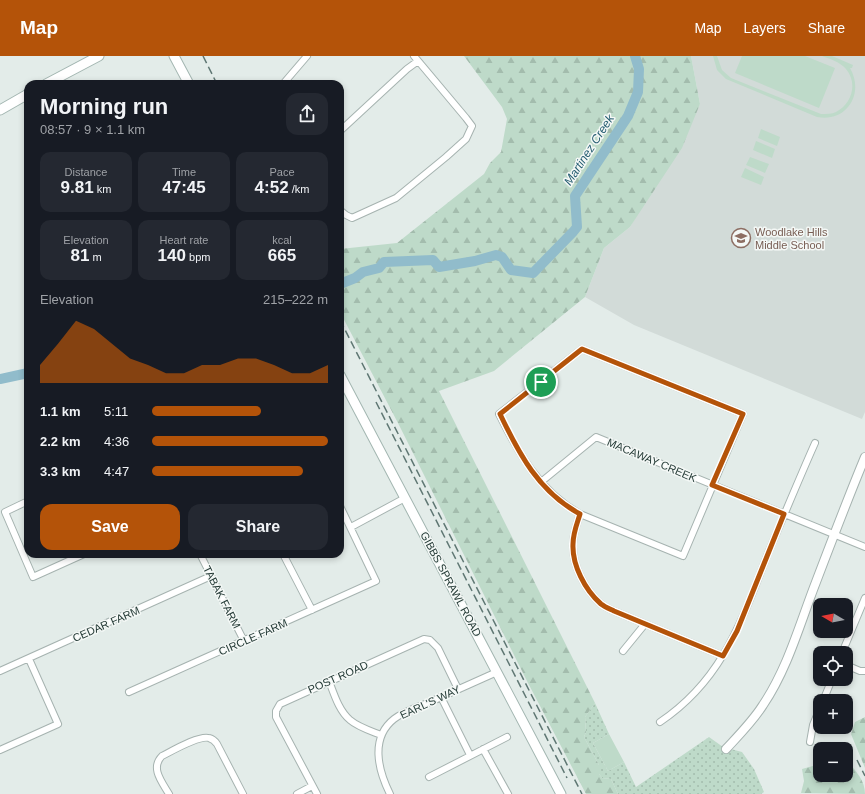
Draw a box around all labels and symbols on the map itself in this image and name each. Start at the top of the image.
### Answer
water label: Martinez Creek [561,111,618,188]
place label: Woodlake Hills Middle School [755,226,828,251]
school or university icon: Woodlake Hills Middle School [730,227,752,249]
pin [524,365,558,399]
street label: MACAWAY CREEK [605,436,699,485]
street label: GIBBS SPRAWL ROAD [418,529,484,639]
street label: TABAK FARM [201,564,243,630]
north arrow [813,598,853,638]
street label: CEDAR FARM [71,604,141,644]
street label: CIRCLE FARM [217,616,289,658]
street label: POST ROAD [306,658,370,696]
street label: EARL'S WAY [398,683,463,721]

